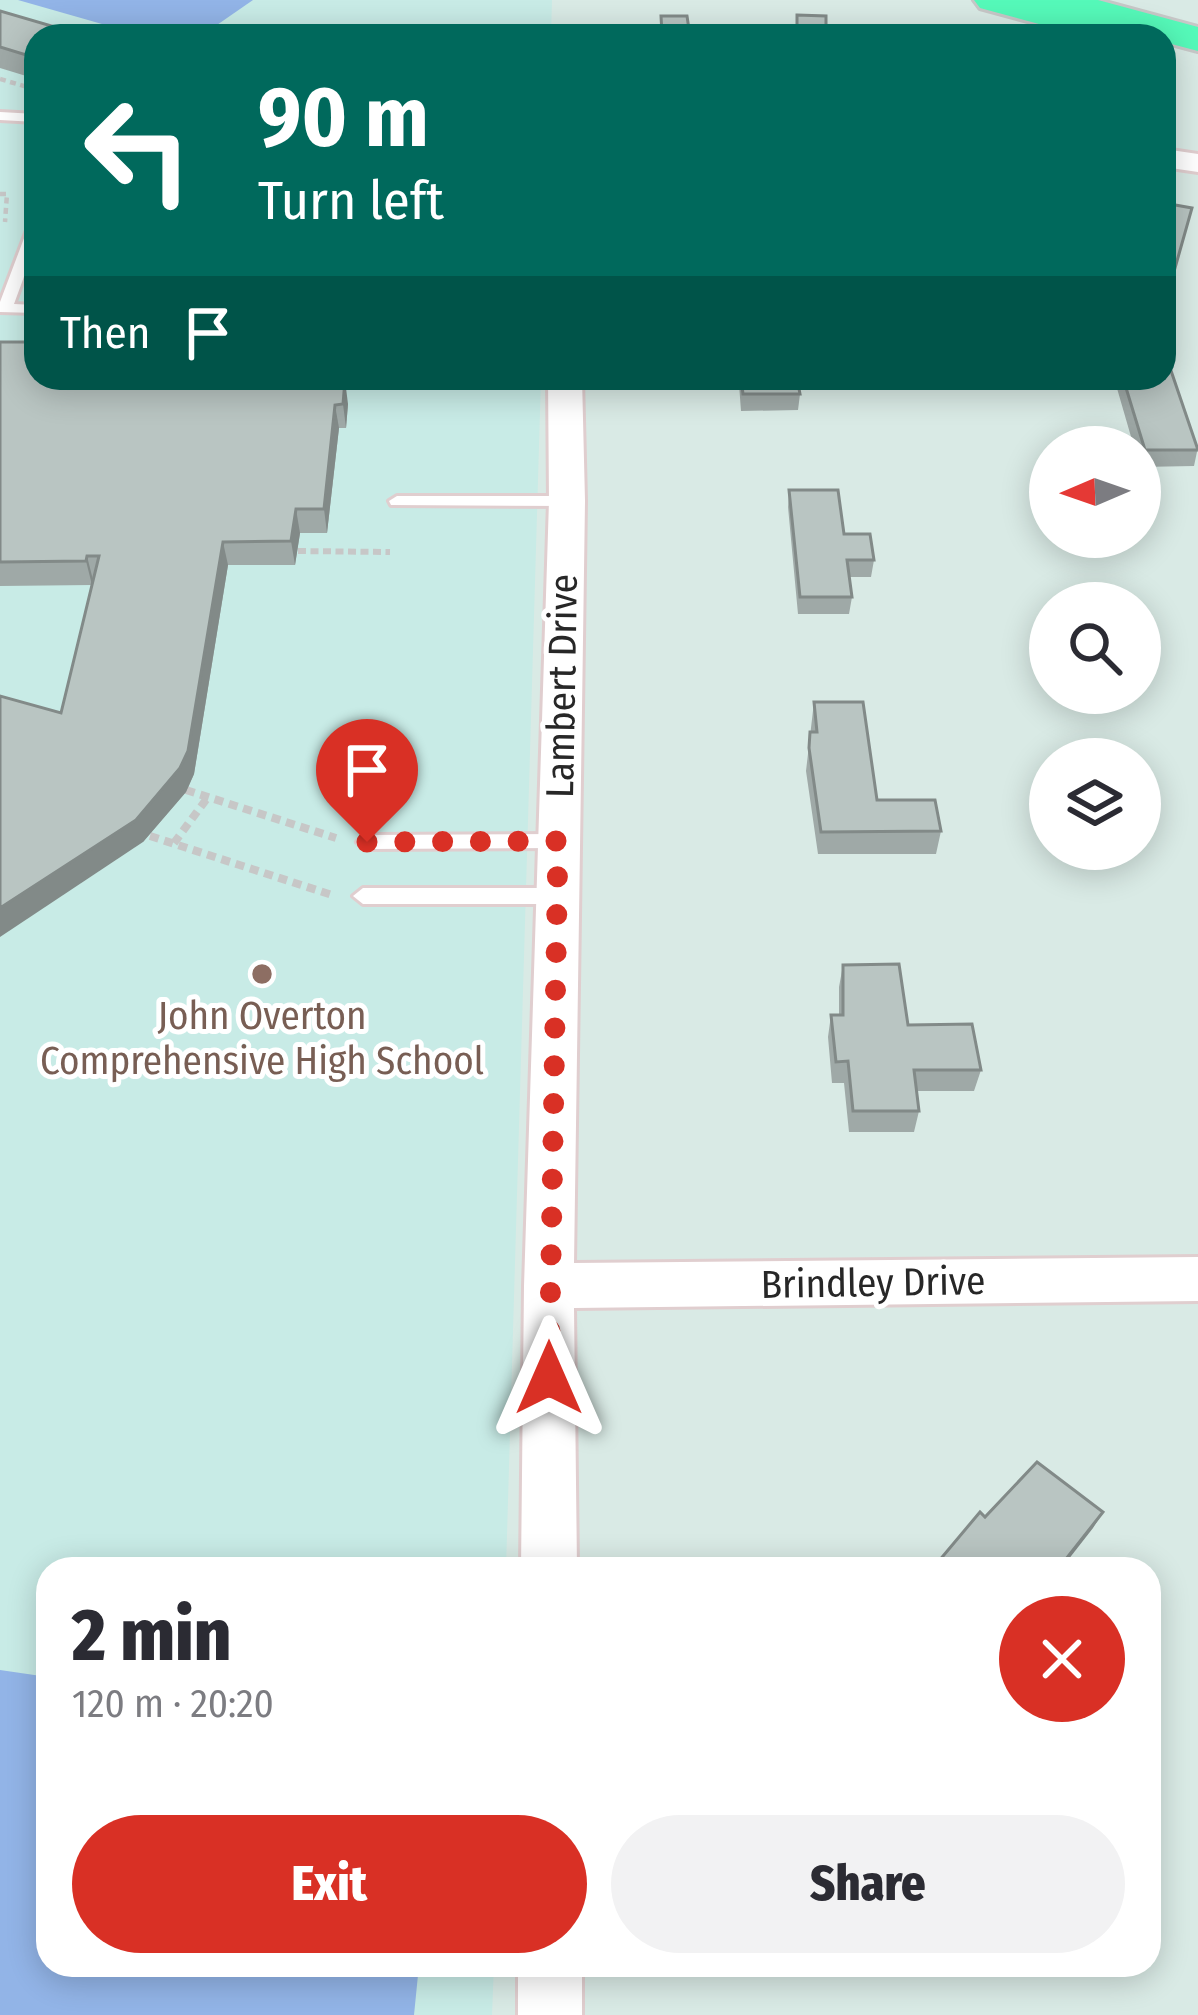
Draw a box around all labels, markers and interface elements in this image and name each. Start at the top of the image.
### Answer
text: 90 m [258,67,429,168]
icon: left [60,72,216,228]
text: Turn left [258,169,444,233]
icon: arrive [175,300,241,366]
text: Then [60,306,151,360]
north arrow [1029,426,1161,558]
map controls [1029,426,1161,870]
street label: Lambert Drive [537,574,587,798]
button: search [1029,582,1161,714]
pin [316,719,418,842]
icon: arrive [334,737,400,803]
button: layers [1029,738,1161,870]
marker: John Overton Comprehensive High School [249,961,275,987]
place label: John Overton Comprehensive High School [40,993,484,1084]
street label: Brindley Drive [760,1258,986,1308]
position arrow [486,1315,612,1441]
text: 2 min [72,1593,231,1679]
button: close [999,1596,1125,1722]
text: 120 m · 20:20 [72,1681,274,1727]
button: Exit [72,1815,587,1953]
button: Share [611,1815,1125,1953]

